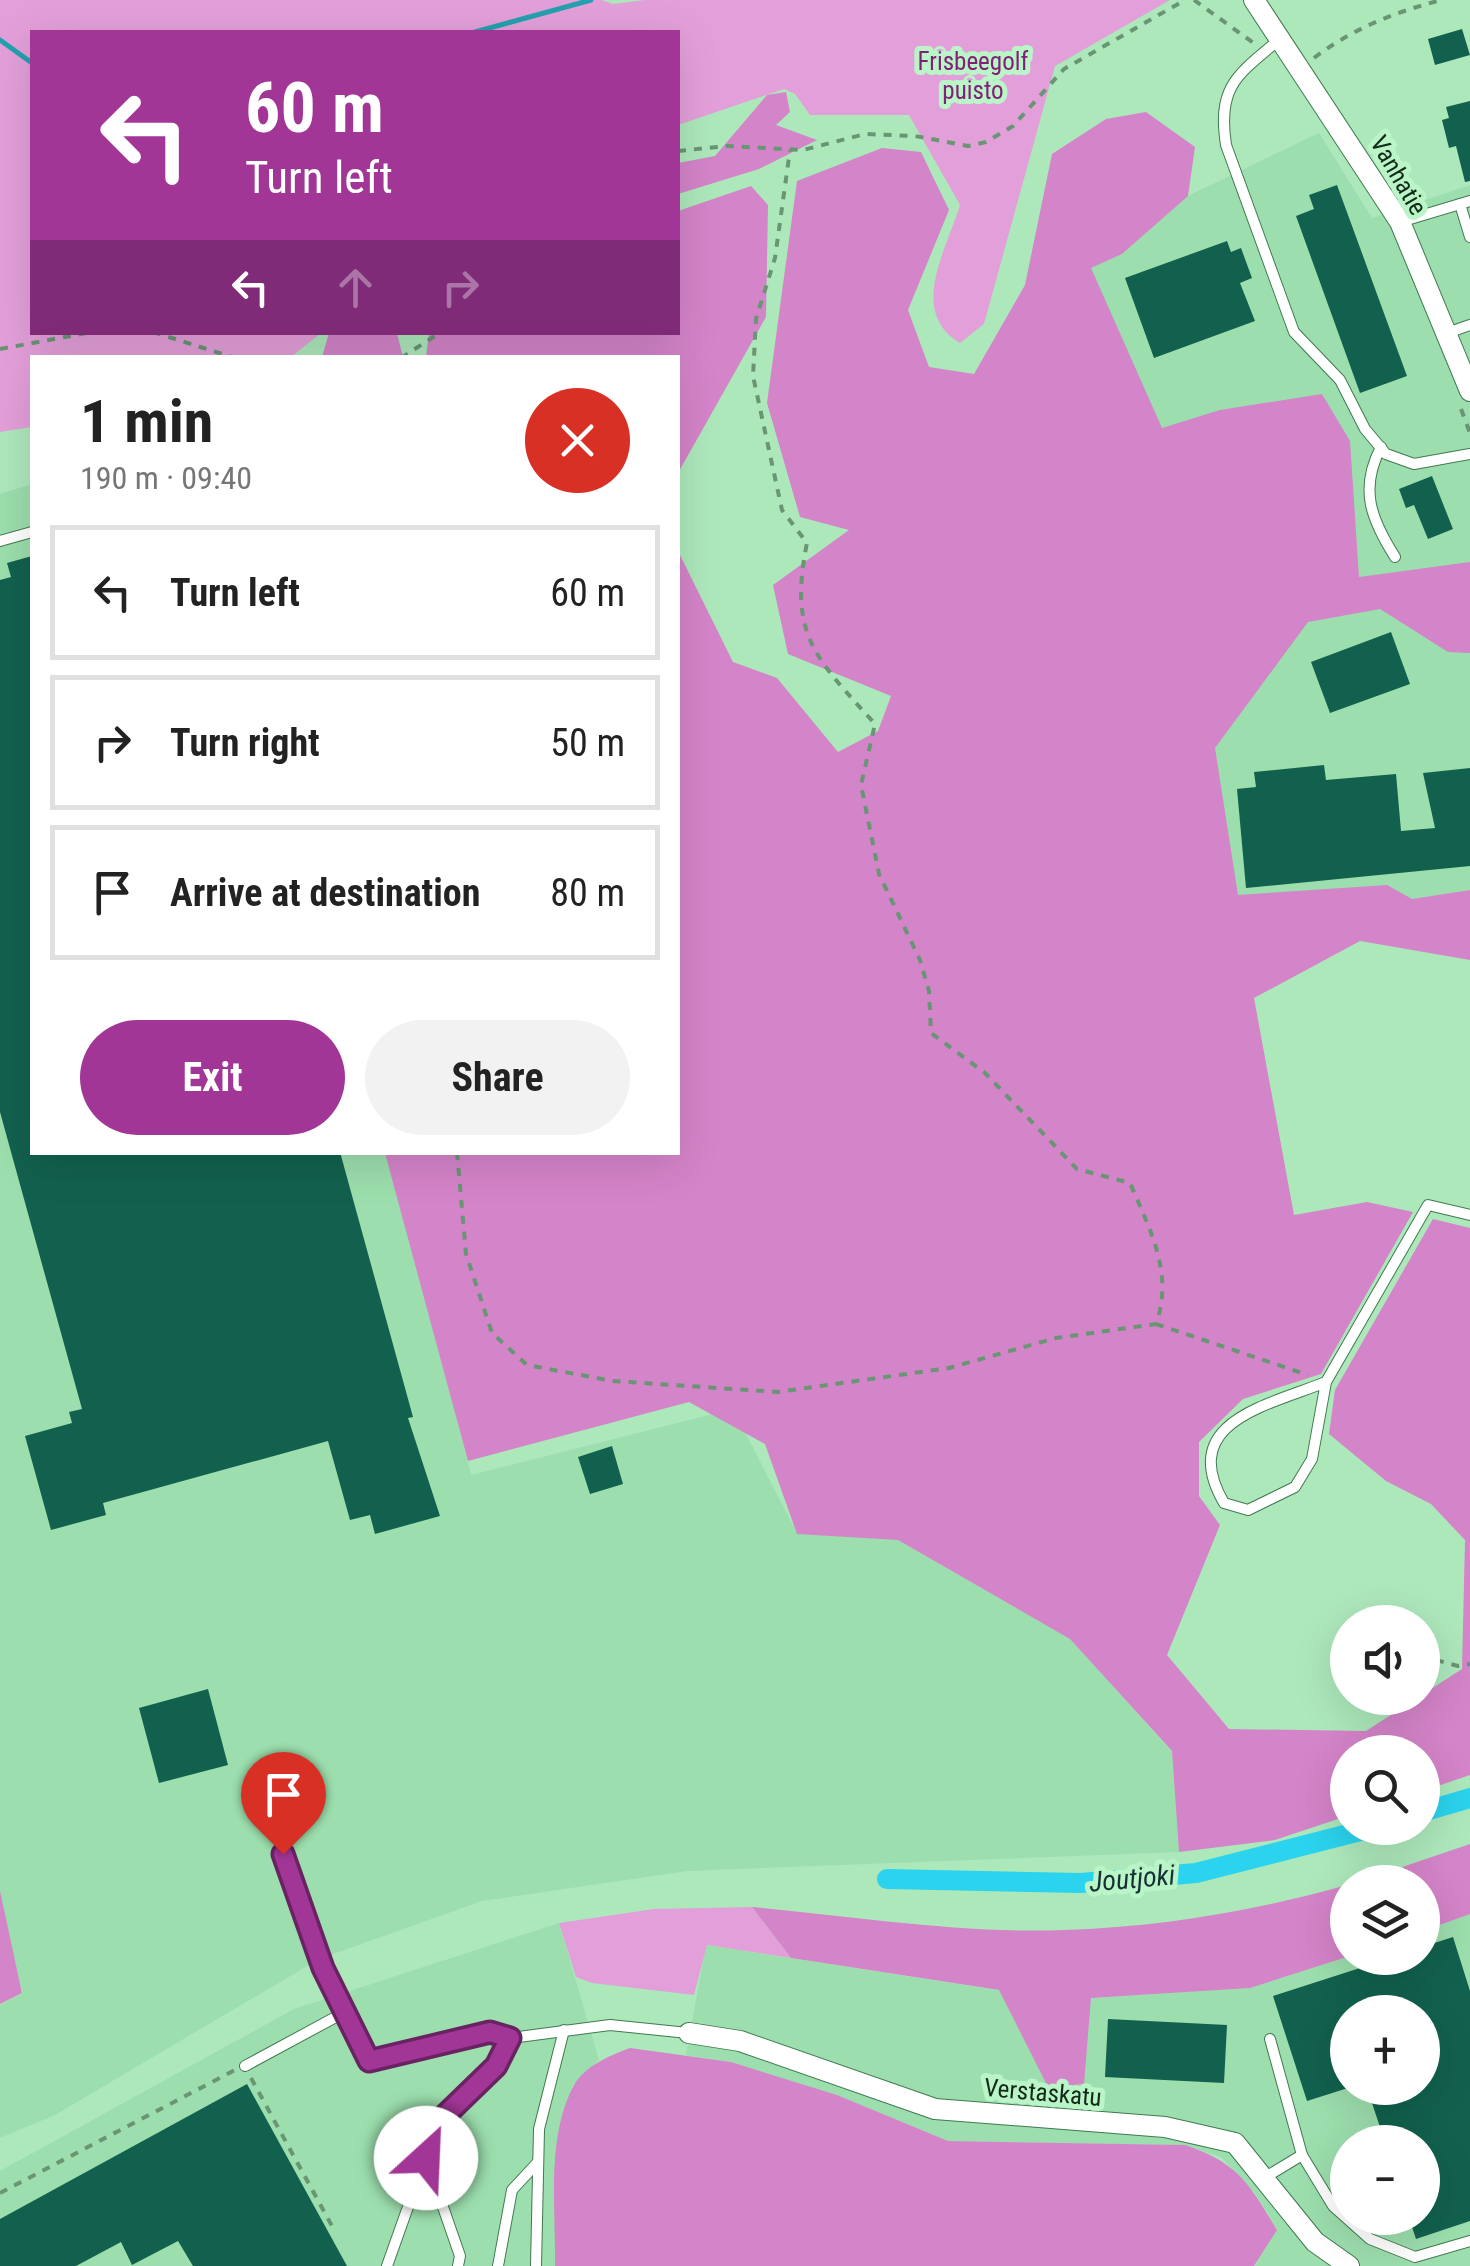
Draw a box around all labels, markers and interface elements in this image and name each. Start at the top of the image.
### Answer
park label: Frisbeegolf puisto [918,47,1028,105]
text: 60 m [245,67,384,149]
icon: left [80,70,210,200]
street label: Vanhatie [1364,131,1433,220]
text: Turn left [245,151,393,204]
icon: left [223,260,278,315]
icon: ahead [328,260,383,315]
icon: right [433,260,488,315]
text: 1 min [80,386,213,457]
button: close [525,388,630,493]
text: 190 m · 09:40 [80,459,252,497]
icon: left [85,565,140,620]
text: Turn left [170,571,300,615]
text: 60 m [550,571,625,615]
icon: right [85,715,140,770]
text: Turn right [170,721,320,765]
text: 50 m [550,721,625,765]
icon: arrive [85,865,140,920]
text: Arrive at destination [170,871,480,915]
text: 80 m [550,871,625,915]
button: Exit [80,1020,345,1135]
button: Share [365,1020,630,1135]
map controls [1330,1605,1440,2235]
button: sound [1330,1605,1440,1715]
button: search [1330,1735,1440,1845]
pin [241,1752,326,1855]
icon: arrive [256,1767,311,1822]
water label: Joutjoki [1088,1858,1177,1899]
button: layers [1330,1865,1440,1975]
button: + [1330,1995,1440,2105]
street label: Verstaskatu [983,2073,1103,2112]
position arrow [374,2106,478,2210]
button: − [1330,2125,1440,2235]

